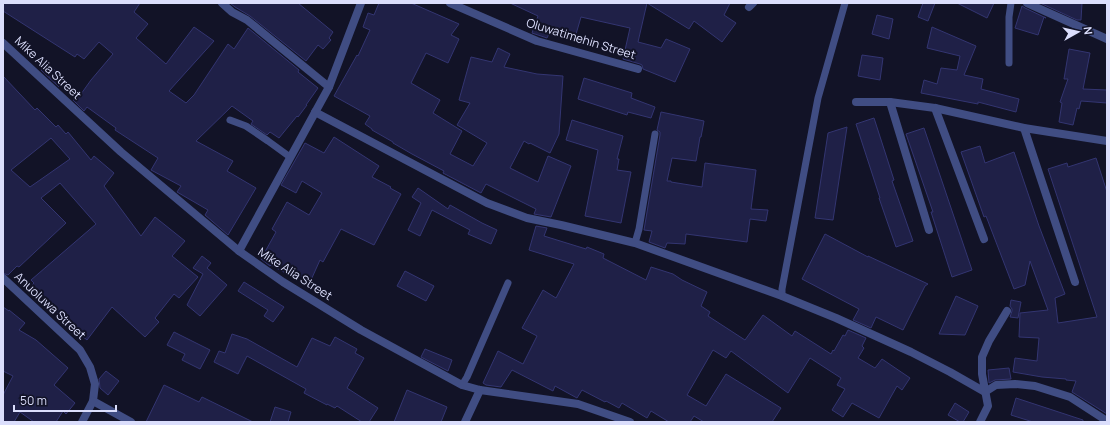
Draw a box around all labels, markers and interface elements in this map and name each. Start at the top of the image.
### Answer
north arrow [1058,12,1098,52]
street label: Oluwatimehin Street [524,14,638,63]
text: N [1080,26,1096,36]
street label: Mike Alia Street [11,32,86,103]
street label: Mike Alia Street [255,243,336,304]
street label: Anuoluwa Street [11,268,90,343]
scale bar [14,387,116,413]
text: 50 m [20,392,47,409]

